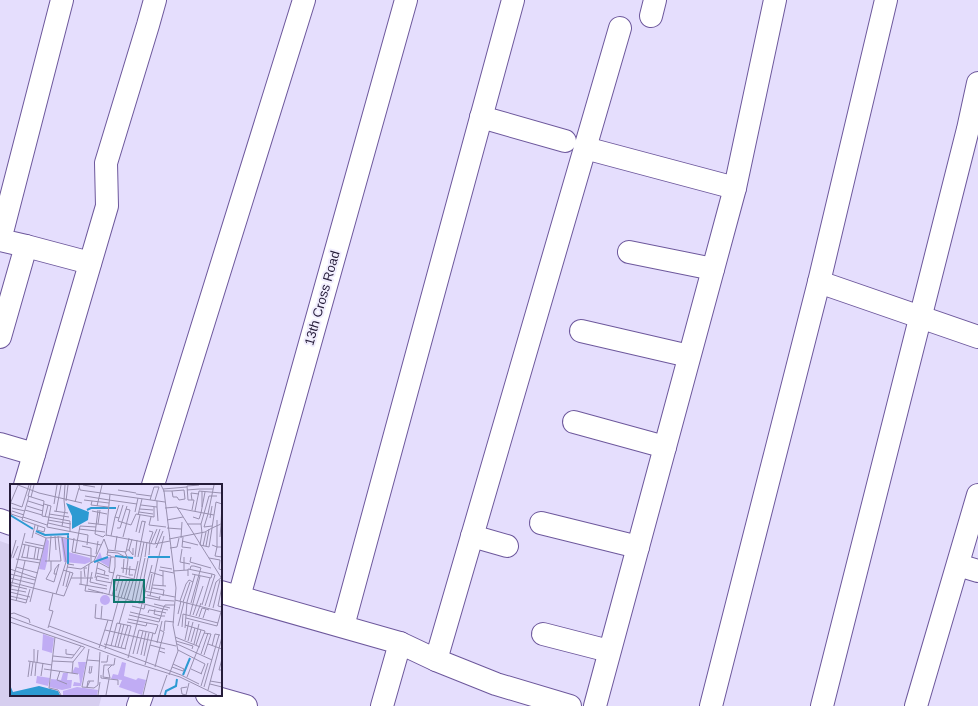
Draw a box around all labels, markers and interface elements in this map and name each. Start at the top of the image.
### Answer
street label: 13th Cross Road [301,249,343,347]
inset map [10,484,222,696]

